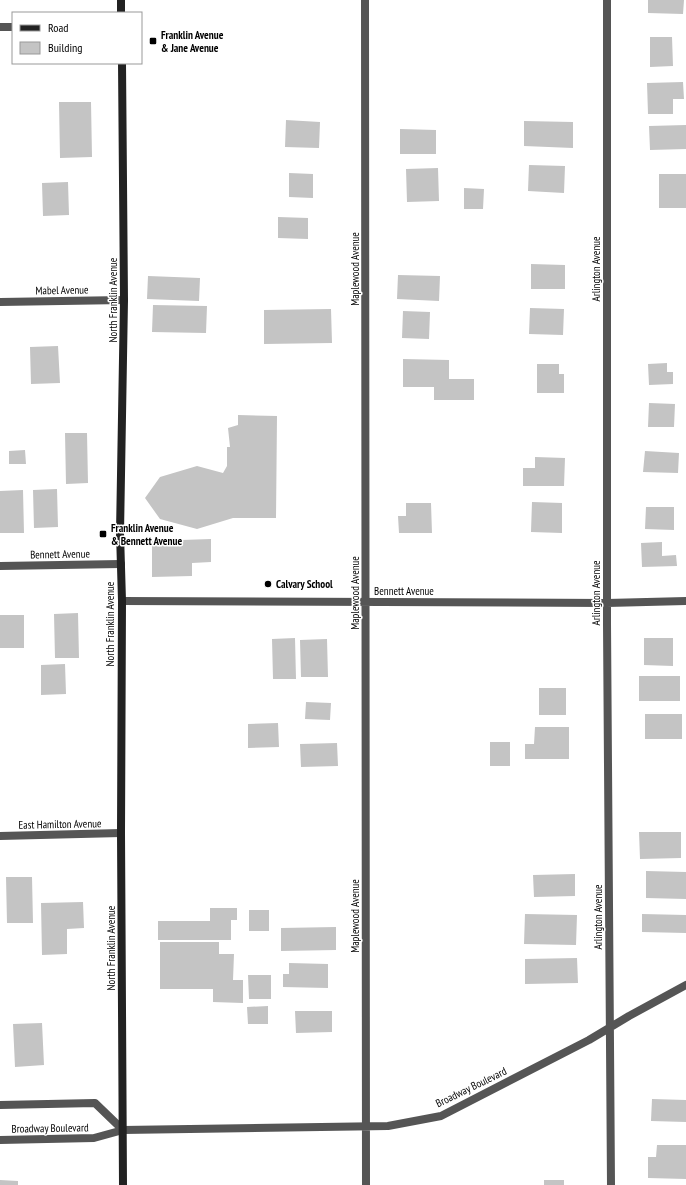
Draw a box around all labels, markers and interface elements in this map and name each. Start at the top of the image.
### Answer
legend [12,12,142,64]
text: Road [48,20,68,35]
place label: Franklin Avenue & Jane Avenue [161,28,224,55]
marker: Franklin Avenue & Jane Avenue [148,36,158,46]
text: Building [48,40,83,55]
street label: Maplewood Avenue [348,232,362,306]
street label: Arlington Avenue [589,236,603,302]
street label: North Franklin Avenue [106,257,120,342]
street label: Mabel Avenue [35,283,89,297]
place label: Franklin Avenue & Bennett Avenue [111,521,182,548]
marker: Franklin Avenue & Bennett Avenue [98,529,108,539]
street label: Bennett Avenue [30,546,90,562]
street label: Maplewood Avenue [348,556,362,630]
street label: Arlington Avenue [589,560,603,626]
place label: Calvary School [276,577,333,591]
marker: Calvary School [263,579,273,589]
street label: North Franklin Avenue [103,581,117,666]
street label: Bennett Avenue [374,584,434,598]
street label: East Hamilton Avenue [18,816,102,832]
street label: Maplewood Avenue [348,879,362,953]
street label: Arlington Avenue [591,884,605,950]
street label: North Franklin Avenue [104,905,118,990]
street label: Broadway Boulevard [433,1064,509,1110]
street label: Broadway Boulevard [11,1120,89,1136]

